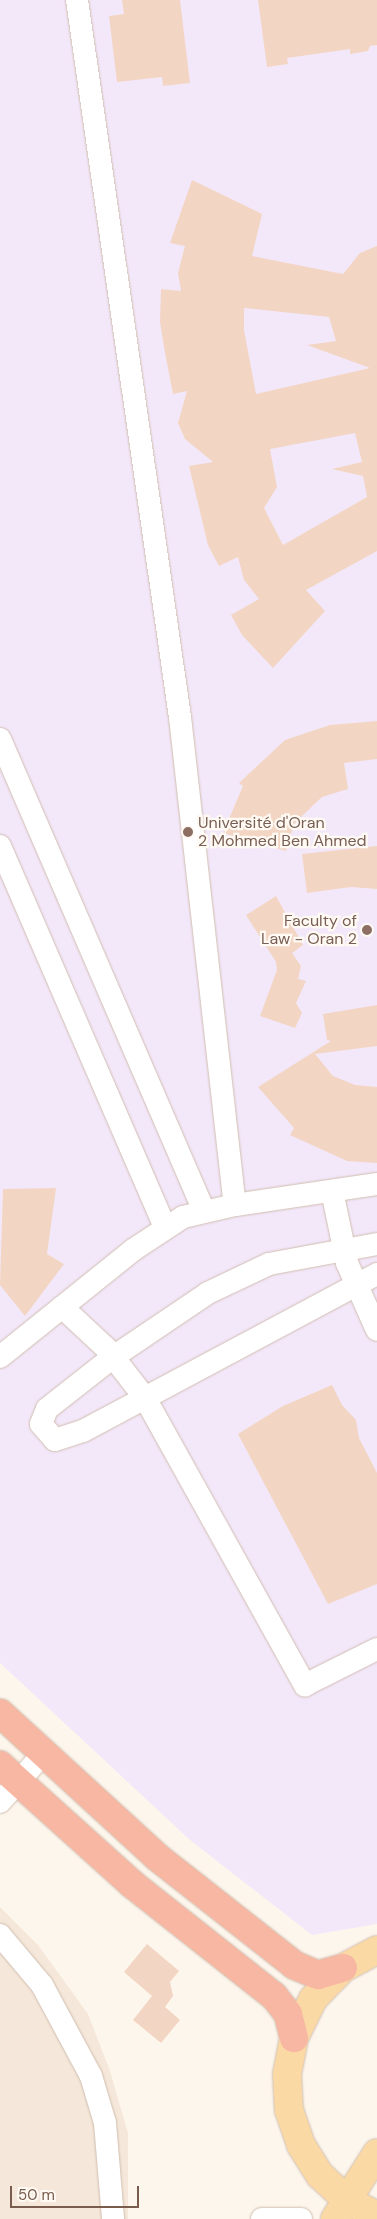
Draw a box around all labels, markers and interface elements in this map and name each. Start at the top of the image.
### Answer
place label: Université d'Oran 2 Mohmed Ben Ahmed [198,813,367,851]
marker: Université d'Oran 2 Mohmed Ben Ahmed [182,826,194,838]
place label: Faculty of Law - Oran 2 [261,911,357,949]
marker: Faculty of Law - Oran 2 [361,924,373,936]
scale bar [12,2176,141,2208]
text: 50 m [18,2185,55,2205]

